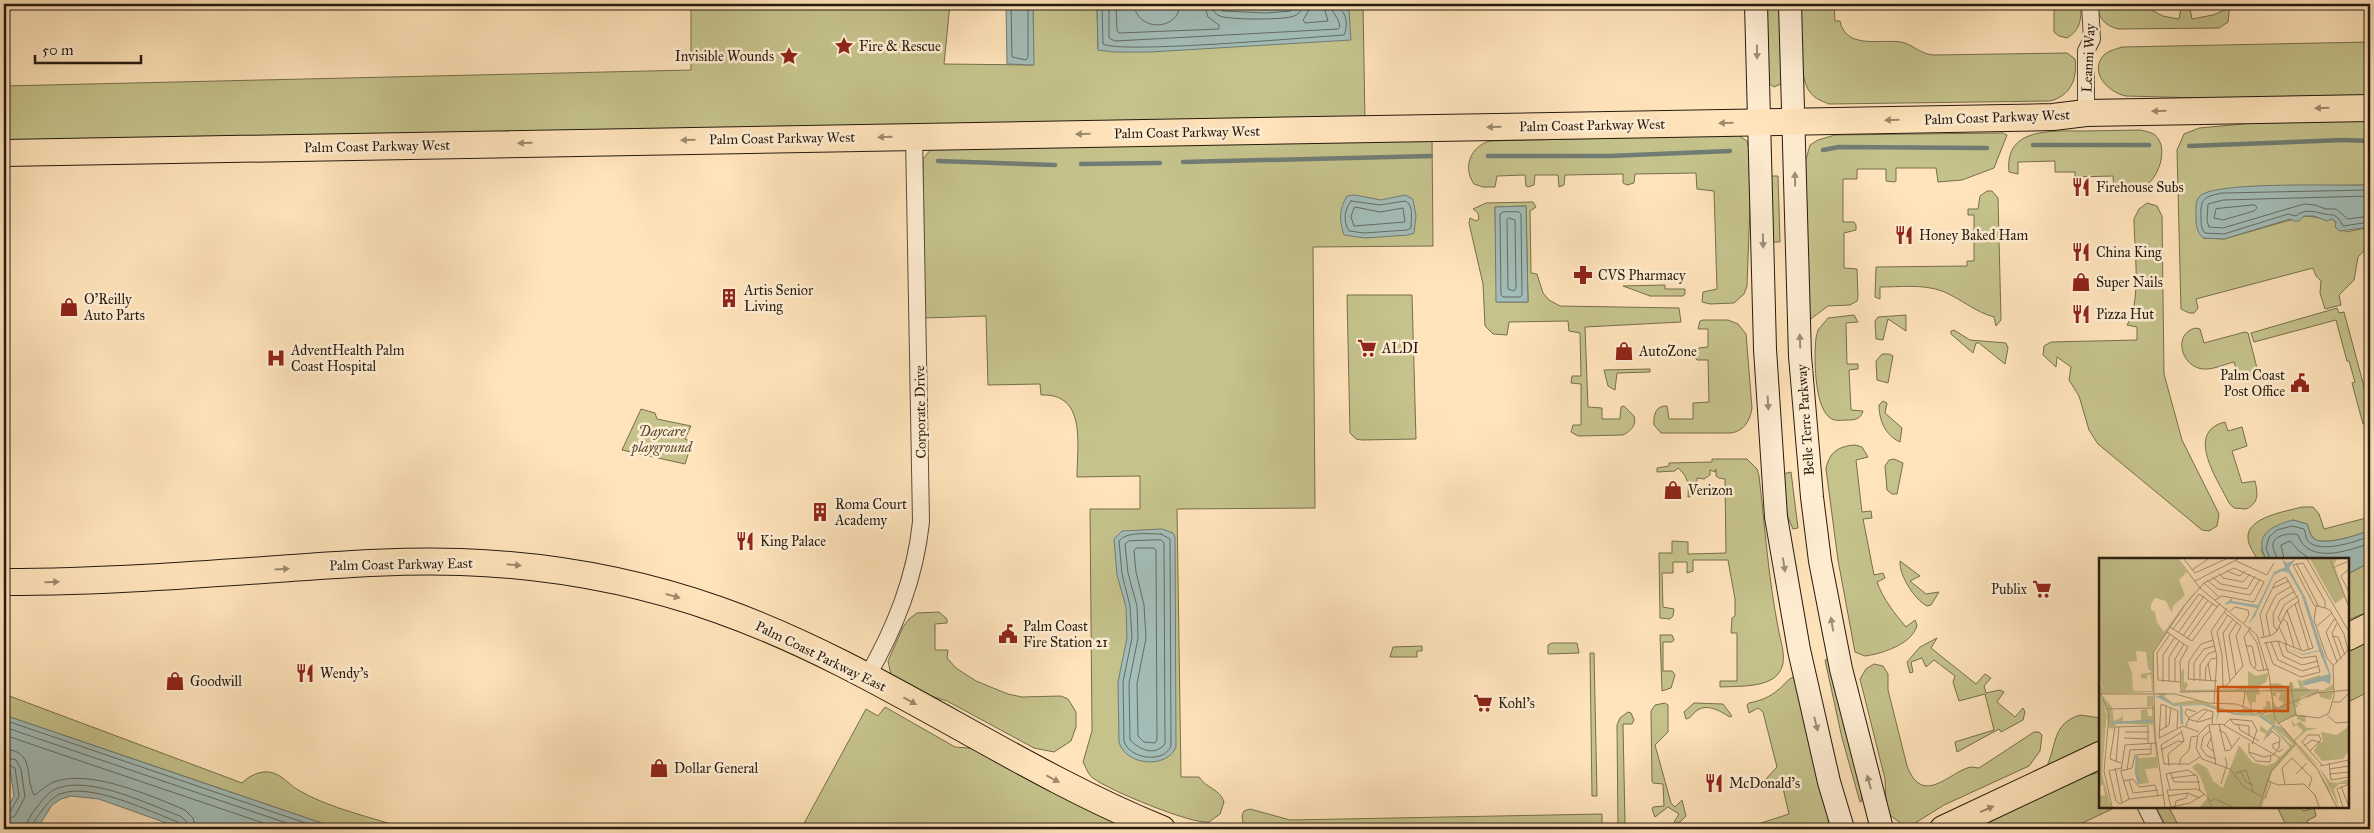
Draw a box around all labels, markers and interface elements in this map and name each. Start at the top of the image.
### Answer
street label: Leanni Way [2078,23,2099,93]
scale bar [35,32,141,64]
place icon: Fire & Rescue [833,35,855,57]
place label: Fire & Rescue [859,38,941,55]
text: 50 m [42,41,74,59]
place icon: Invisible Wounds [778,45,800,67]
one-way arrow [1753,45,1761,61]
place label: Invisible Wounds [675,48,774,65]
one-way arrow [2313,104,2329,112]
street label: Palm Coast Parkway West [1924,106,2070,129]
one-way arrow [2151,108,2167,116]
street label: Palm Coast Parkway West [1519,116,1665,135]
one-way arrow [1884,116,1900,124]
one-way arrow [1718,119,1734,127]
street label: Palm Coast Parkway West [1114,123,1260,142]
one-way arrow [1485,123,1501,131]
street label: Palm Coast Parkway West [709,129,855,148]
one-way arrow [1074,130,1090,138]
one-way arrow [877,133,893,141]
one-way arrow [679,136,695,144]
street label: Palm Coast Parkway West [304,137,450,156]
one-way arrow [517,140,533,148]
one-way arrow [1791,170,1799,186]
restaurant icon: Firehouse Subs [2070,176,2092,198]
place label: Firehouse Subs [2096,179,2184,196]
restaurant icon: Honey Baked Ham [1893,224,1915,246]
place label: Honey Baked Ham [1919,227,2028,244]
one-way arrow [1759,233,1767,249]
restaurant icon: China King [2070,241,2092,263]
place label: China King [2096,244,2162,261]
pharmacy icon: CVS Pharmacy [1572,264,1594,286]
place label: CVS Pharmacy [1598,267,1686,284]
shop icon: Super Nails [2070,271,2092,293]
place label: Super Nails [2096,274,2163,291]
place label: Artis Senior Living [743,282,814,315]
building icon: Artis Senior Living [718,287,740,309]
place label: O'Reilly Auto Parts [83,291,145,324]
shop icon: O'Reilly Auto Parts [58,296,80,318]
restaurant icon: Pizza Hut [2070,303,2092,325]
place label: Pizza Hut [2096,306,2154,323]
one-way arrow [1795,333,1803,349]
supermarket icon: ALDI [1356,337,1378,359]
place label: ALDI [1381,340,1419,357]
shop icon: AutoZone [1613,340,1635,362]
place label: AdventHealth Palm Coast Hospital [290,342,405,375]
place label: AutoZone [1638,343,1697,360]
hospital icon: AdventHealth Palm Coast Hospital [265,347,287,369]
street label: Belle Terre Parkway [1793,363,1818,476]
street label: Corporate Drive [911,365,930,459]
place label: Palm Coast Post Office [2220,367,2285,400]
public building icon: Palm Coast Post Office [2289,372,2311,394]
one-way arrow [1765,395,1773,411]
park label: Daycare playground [630,423,694,457]
shop icon: Verizon [1662,479,1684,501]
place label: Verizon [1687,482,1733,499]
place label: Roma Court Academy [834,496,907,529]
building icon: Roma Court Academy [809,501,831,523]
restaurant icon: King Palace [734,530,756,552]
place label: King Palace [760,533,826,550]
street label: Palm Coast Parkway East [329,555,473,574]
one-way arrow [1780,557,1788,573]
inset map [2099,558,2349,808]
one-way arrow [506,561,522,569]
one-way arrow [274,564,290,572]
one-way arrow [45,578,61,586]
supermarket icon: Publix [2031,578,2053,600]
place label: Publix [1991,581,2028,598]
one-way arrow [666,592,681,600]
one-way arrow [1827,616,1835,632]
street label: Palm Coast Parkway East [752,617,889,696]
place label: Palm Coast Fire Station 21 [1023,618,1108,651]
public building icon: Palm Coast Fire Station 21 [997,623,1019,645]
restaurant icon: Wendy's [294,662,316,684]
place label: Wendy's [320,665,368,682]
shop icon: Goodwill [164,670,186,692]
place label: Goodwill [190,673,242,690]
supermarket icon: Kohl's [1472,692,1494,714]
place label: Kohl's [1498,695,1535,712]
one-way arrow [903,697,917,705]
one-way arrow [1812,716,1820,731]
shop icon: Dollar General [648,757,670,779]
place label: Dollar General [674,760,759,777]
restaurant icon: McDonald's [1703,772,1725,794]
one-way arrow [1046,774,1059,783]
place label: McDonald's [1729,775,1800,792]
one-way arrow [1865,775,1873,790]
one-way arrow [1980,805,1994,813]

